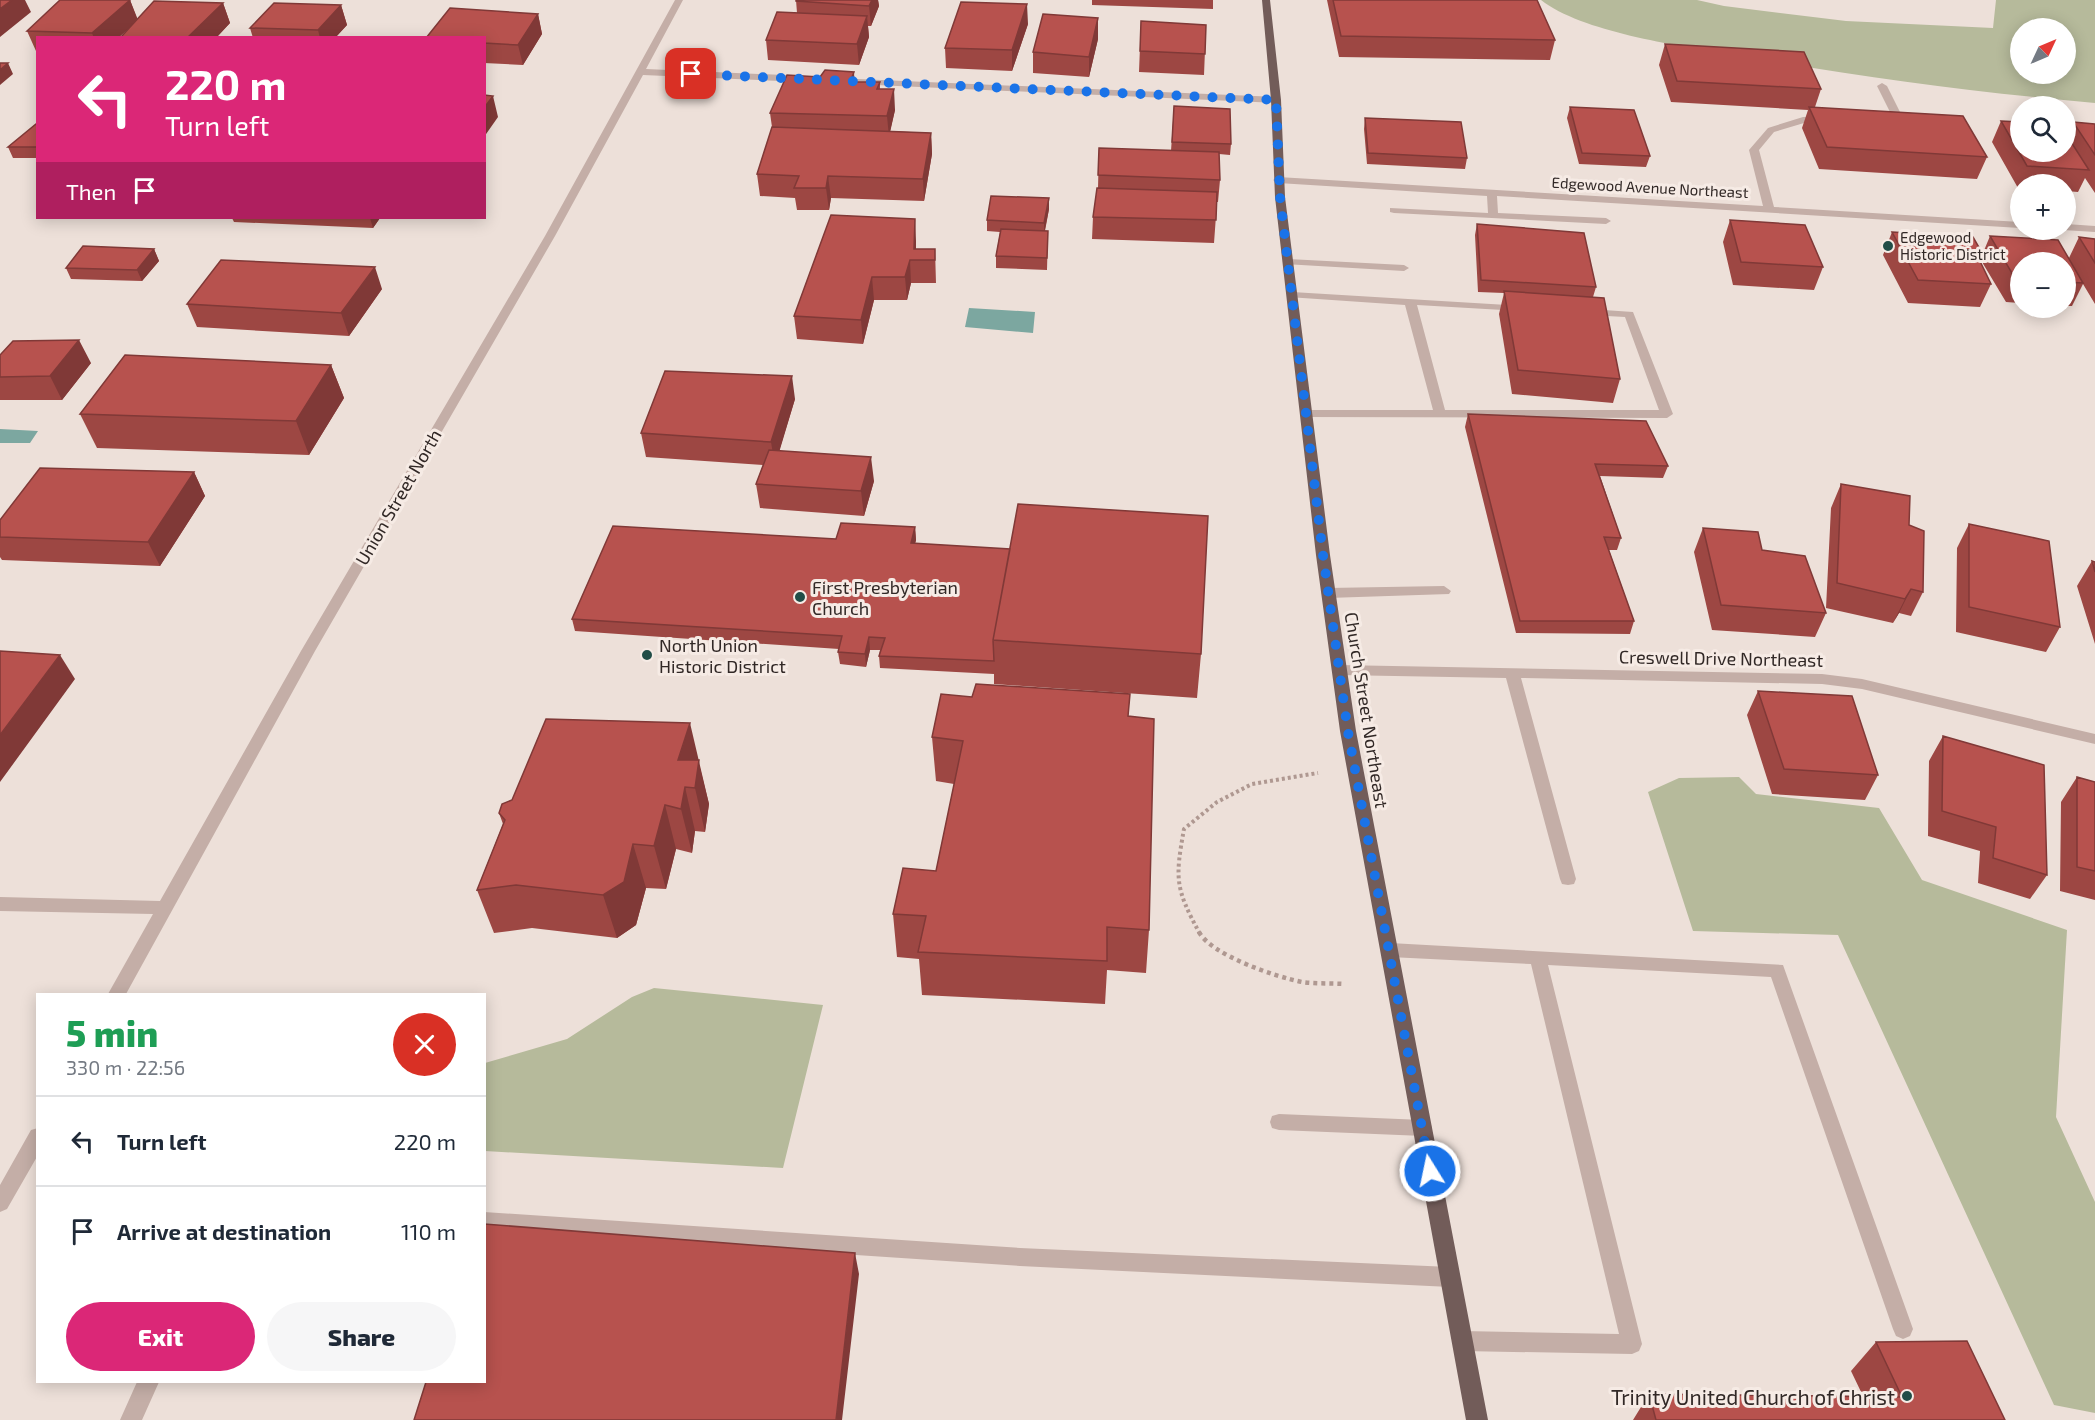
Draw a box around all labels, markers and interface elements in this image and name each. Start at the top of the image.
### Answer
north arrow [2010,18,2076,84]
map controls [2010,18,2076,318]
pin [665,48,716,99]
icon: arrive [674,57,707,90]
text: 220 m [165,58,286,108]
icon: left [66,60,144,138]
button: search [2010,96,2076,162]
text: Turn left [165,109,269,141]
street label: Edgewood Avenue Northeast [1551,173,1749,201]
icon: arrive [128,174,161,207]
button: + [2010,174,2076,240]
text: Then [66,178,116,204]
place label: Edgewood Historic District [1900,228,2006,263]
marker: Edgewood Historic District [1881,239,1895,253]
button: − [2010,252,2076,318]
street label: Union Street North [350,425,446,569]
place label: First Presbyterian Church [812,576,958,619]
marker: First Presbyterian Church [793,590,807,604]
street label: Church Street Northeast [1341,610,1393,810]
place label: North Union Historic District [659,634,786,677]
street label: Creswell Drive Northeast [1619,645,1824,671]
marker: North Union Historic District [640,648,654,662]
text: 5 min [66,1011,158,1054]
button: close [393,1013,456,1076]
text: 330 m · 22:56 [66,1055,185,1079]
icon: left [66,1125,99,1158]
text: Turn left [117,1128,206,1154]
text: 220 m [394,1128,456,1154]
position arrow [1398,1139,1462,1203]
icon: arrive [66,1215,99,1248]
text: Arrive at destination [117,1218,331,1244]
text: 110 m [401,1218,456,1244]
button: Exit [66,1302,255,1371]
button: Share [267,1302,456,1371]
place label: Trinity United Church of Christ [1611,1384,1895,1409]
marker: Trinity United Church of Christ [1900,1389,1914,1403]

